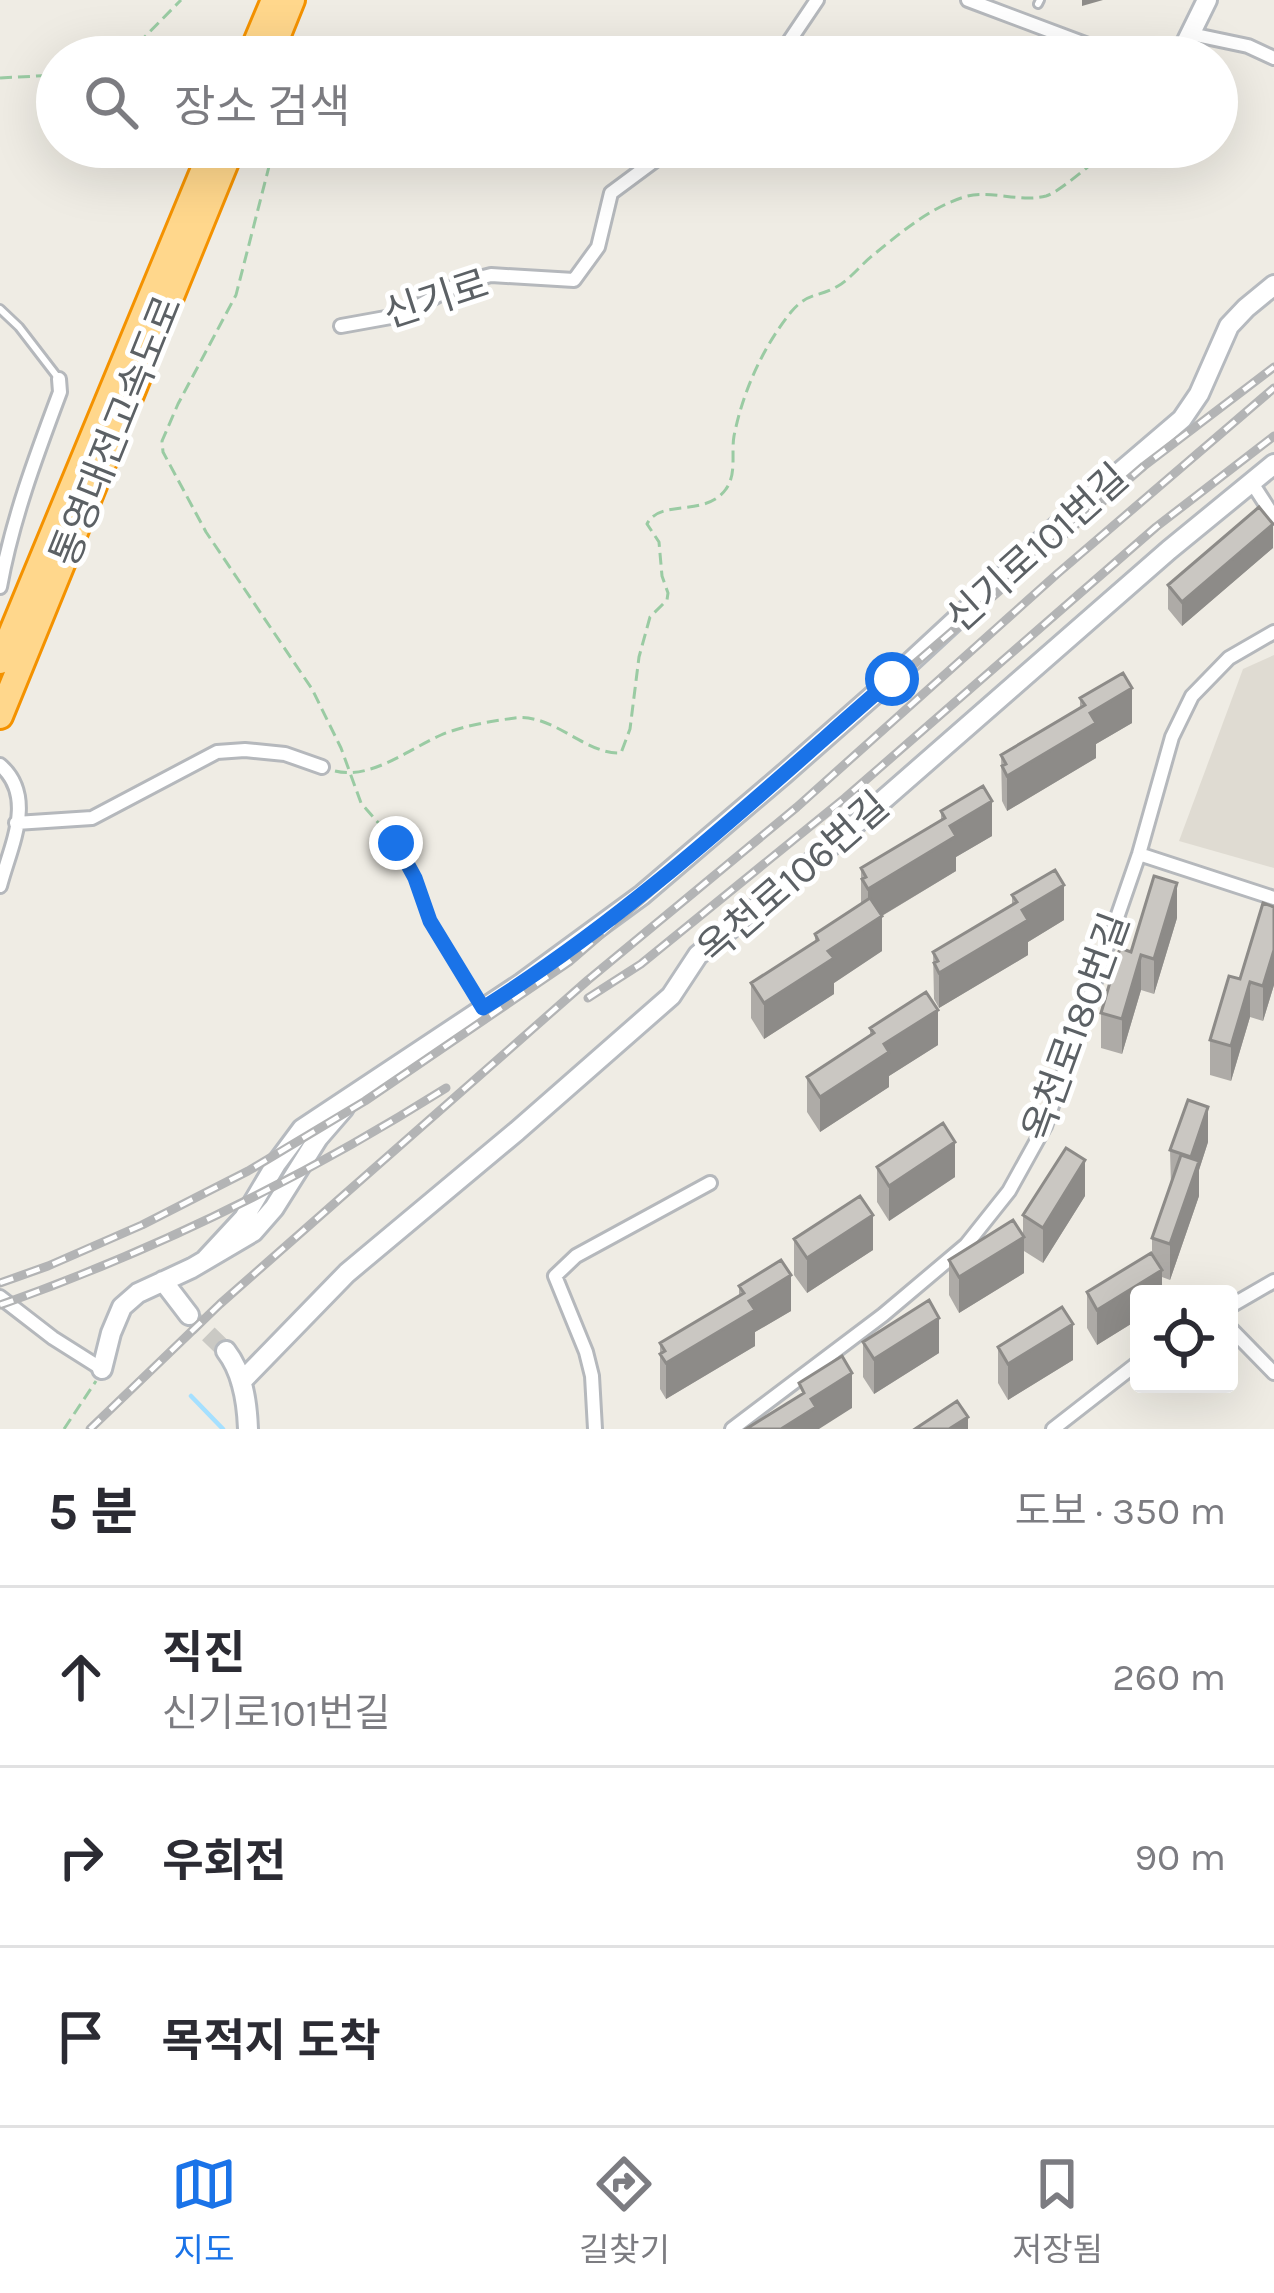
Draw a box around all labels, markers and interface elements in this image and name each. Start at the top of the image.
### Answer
search box [36,36,1238,168]
icon: search [78,69,144,135]
text: 장소 검색 [174,81,350,133]
street label: 신기로 [378,260,494,338]
street label: 통영대전고속도로 [41,289,191,573]
street label: 신기로101번길 [937,455,1137,641]
route start [865,652,919,706]
street label: 옥천로106번길 [688,783,898,973]
route end [369,816,423,870]
street label: 옥천로180번길 [1013,907,1139,1147]
map controls [1130,1285,1238,1393]
button: locate [1130,1285,1238,1393]
text: 5 분 [48,1482,138,1542]
text: 도보 · 350 m [1015,1488,1226,1534]
text: 직진 [162,1627,245,1679]
icon: ahead [48,1644,114,1710]
text: 260 m [1112,1654,1226,1700]
text: 신기로101번길 [162,1690,390,1736]
icon: right [48,1824,114,1890]
text: 90 m [1134,1834,1226,1880]
text: 우회전 [162,1835,286,1887]
icon: arrive [48,2004,114,2070]
text: 목적지 도착 [162,2015,380,2067]
tab: 지도 [171,2151,237,2271]
tab: 길찾기 [579,2151,670,2271]
tab: 저장됨 [1012,2151,1103,2271]

